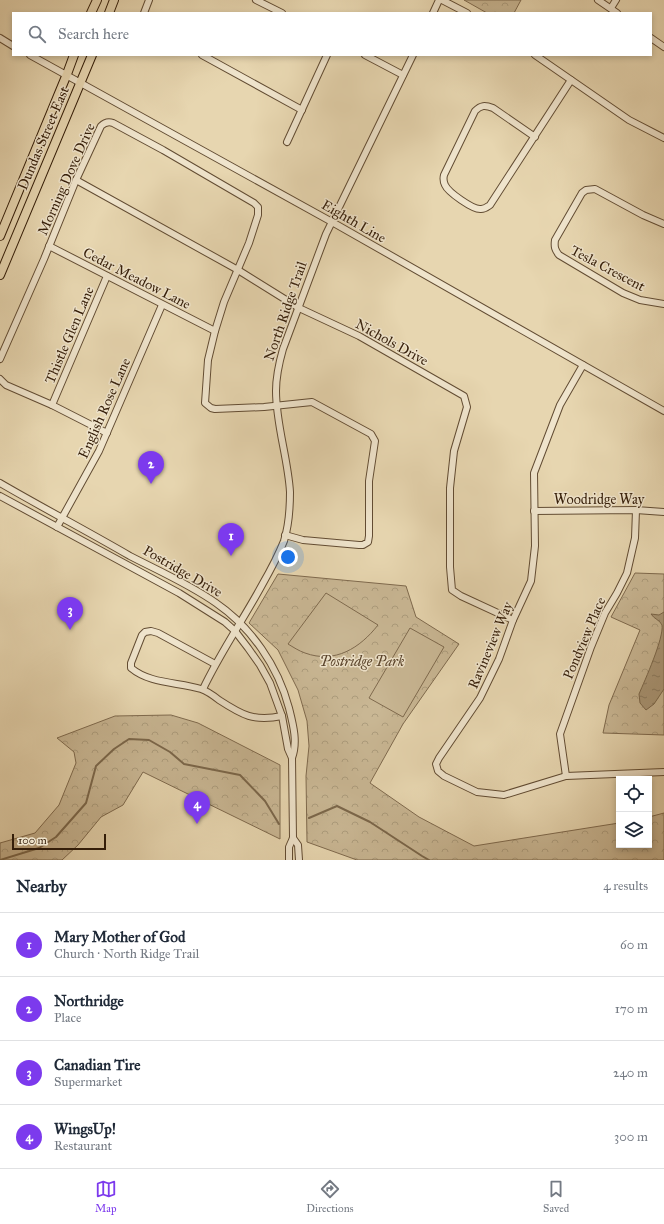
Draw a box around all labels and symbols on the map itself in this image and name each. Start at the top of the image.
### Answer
street label: Dundas Street East [14,84,73,193]
street label: Morning Dove Drive [34,120,99,238]
street label: Eighth Line [319,196,389,247]
street label: Tesla Crescent [568,242,648,295]
street label: Cedar Meadow Lane [80,244,194,313]
street label: North Ridge Trail [261,259,310,363]
street label: Thistle Glen Lane [41,284,98,386]
street label: Nichols Drive [352,315,431,369]
street label: English Rose Lane [75,355,134,461]
pin: 2 [138,451,164,484]
street label: Woodridge Way [554,491,645,508]
pin: 1 [218,523,244,556]
street label: Postridge Drive [140,542,226,601]
your location [278,547,298,567]
street label: Pondview Place [560,594,609,682]
pin: 3 [57,597,83,630]
street label: Ravineview Way [464,599,517,691]
park label: Postridge Park [320,653,405,670]
pin: 4 [184,791,210,824]
scale bar [12,832,106,851]

